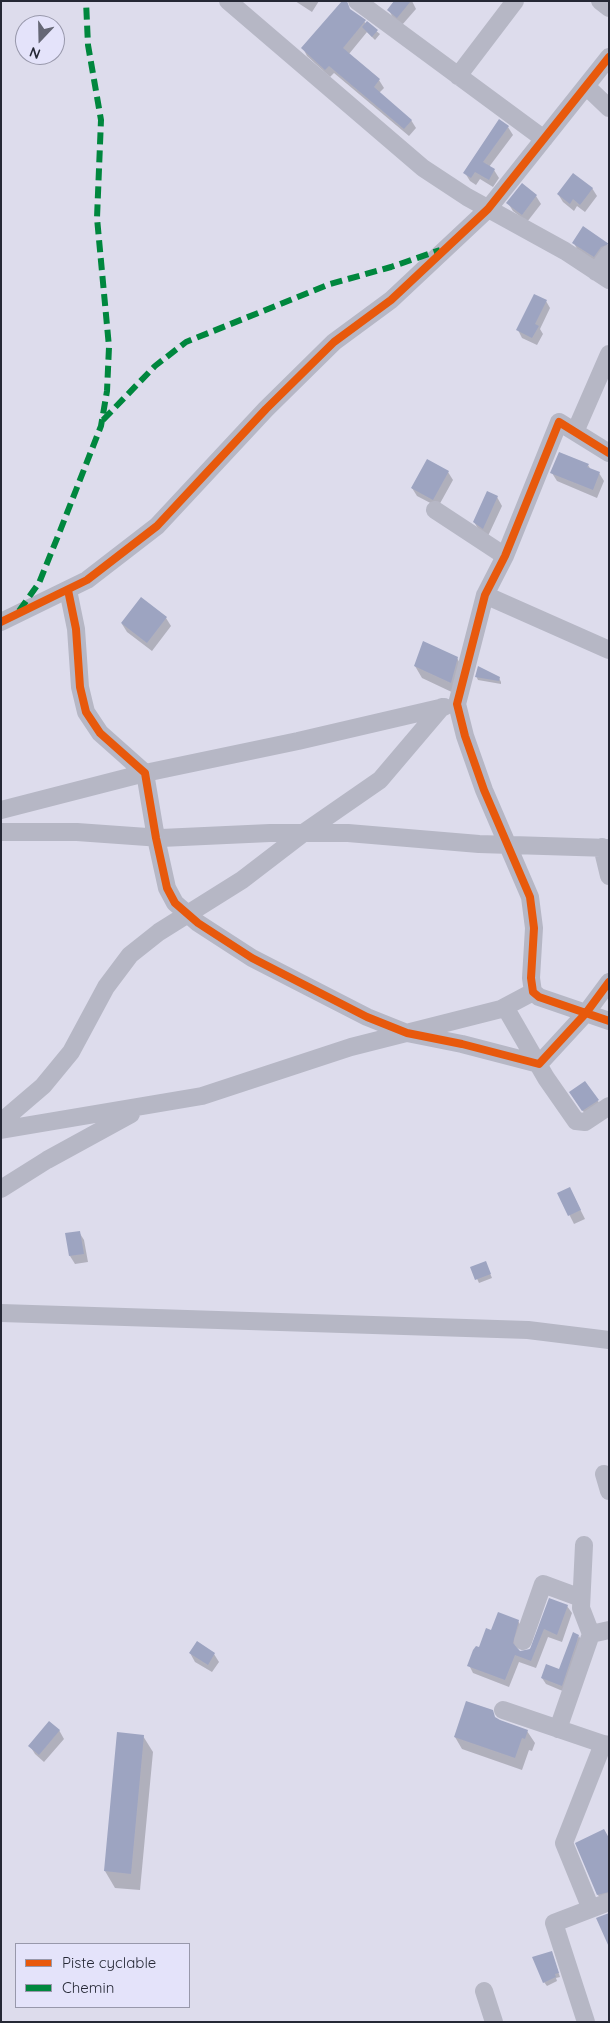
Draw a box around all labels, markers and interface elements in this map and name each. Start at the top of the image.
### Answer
north arrow [15,15,65,65]
text: N [27,43,43,63]
legend [15,1943,190,2008]
text: Piste cyclable [62,1953,156,1972]
text: Chemin [62,1978,114,1997]

